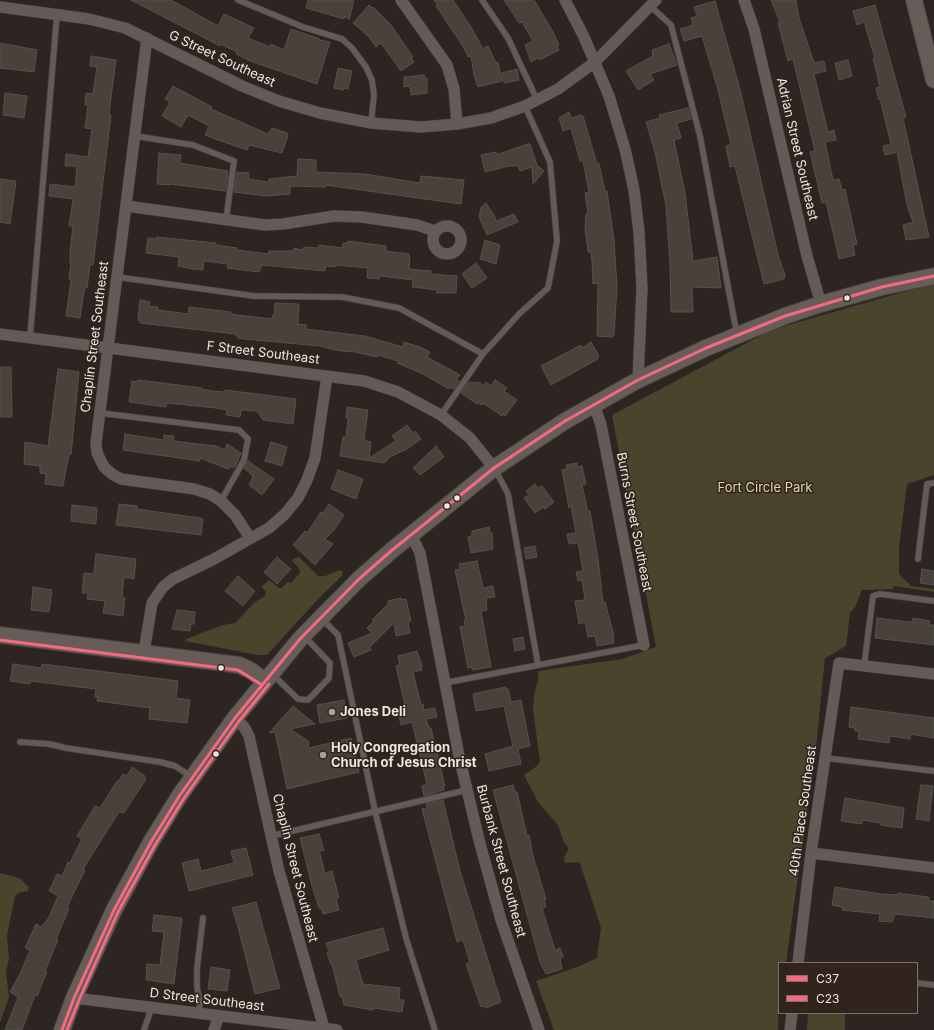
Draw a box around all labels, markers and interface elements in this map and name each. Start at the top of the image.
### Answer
street label: G Street Southeast [166,28,278,90]
street label: Adrian Street Southeast [773,76,821,222]
street label: Chaplin Street Southeast [78,260,112,414]
unlabelled marker [842,293,852,303]
street label: F Street Southeast [206,338,320,368]
street label: Burns Street Southeast [613,451,655,593]
park label: Fort Circle Park [718,480,812,496]
unlabelled marker [452,493,462,503]
unlabelled marker [442,501,452,511]
unlabelled marker [216,663,226,673]
place label: Jones Deli [340,704,406,720]
marker: Jones Deli [327,707,337,717]
place label: Holy Congregation Church of Jesus Christ [331,740,477,771]
street label: 40th Place Southeast [786,745,820,877]
unlabelled marker [211,749,221,759]
marker: Holy Congregation Church of Jesus Christ [318,750,328,760]
street label: Burbank Street Southeast [473,783,529,939]
street label: Chaplin Street Southeast [269,792,321,944]
legend [778,962,918,1014]
text: C37 [816,971,839,986]
street label: D Street Southeast [149,985,265,1015]
text: C23 [816,991,840,1006]

